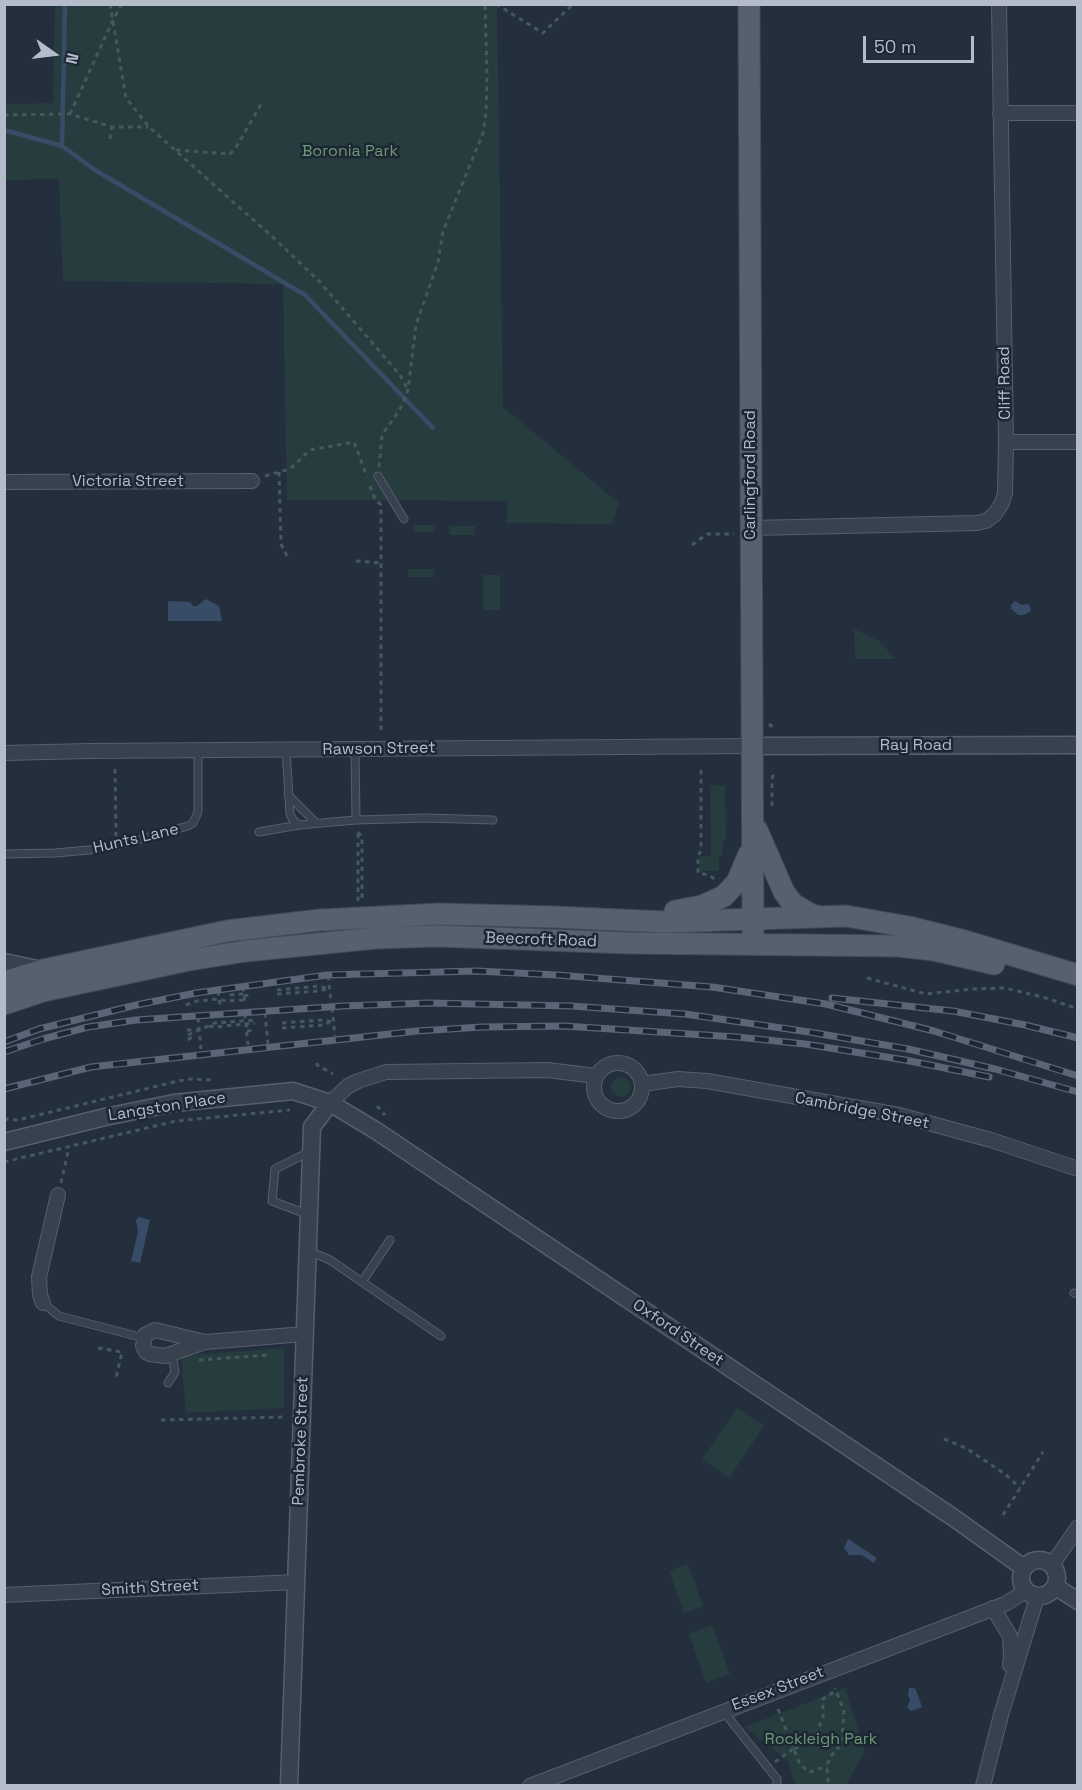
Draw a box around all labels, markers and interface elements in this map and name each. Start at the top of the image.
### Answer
north arrow [24,24,84,84]
scale bar [866,24,977,62]
text: 50 m [874,35,916,58]
text: N [60,51,83,66]
park label: Boronia Park [302,142,398,162]
street label: Cliff Road [995,346,1015,420]
street label: Carlingford Road [741,410,761,540]
street label: Victoria Street [72,472,184,492]
street label: Ray Road [880,736,952,756]
street label: Rawson Street [322,738,436,760]
street label: Hunts Lane [91,820,181,858]
street label: Beecroft Road [485,928,597,952]
street label: Langston Place [107,1088,227,1126]
street label: Cambridge Street [793,1089,931,1133]
street label: Oxford Street [629,1295,727,1371]
street label: Pembroke Street [289,1376,313,1506]
street label: Smith Street [101,1576,199,1600]
street label: Essex Street [729,1663,827,1715]
park label: Rockleigh Park [765,1730,877,1750]

